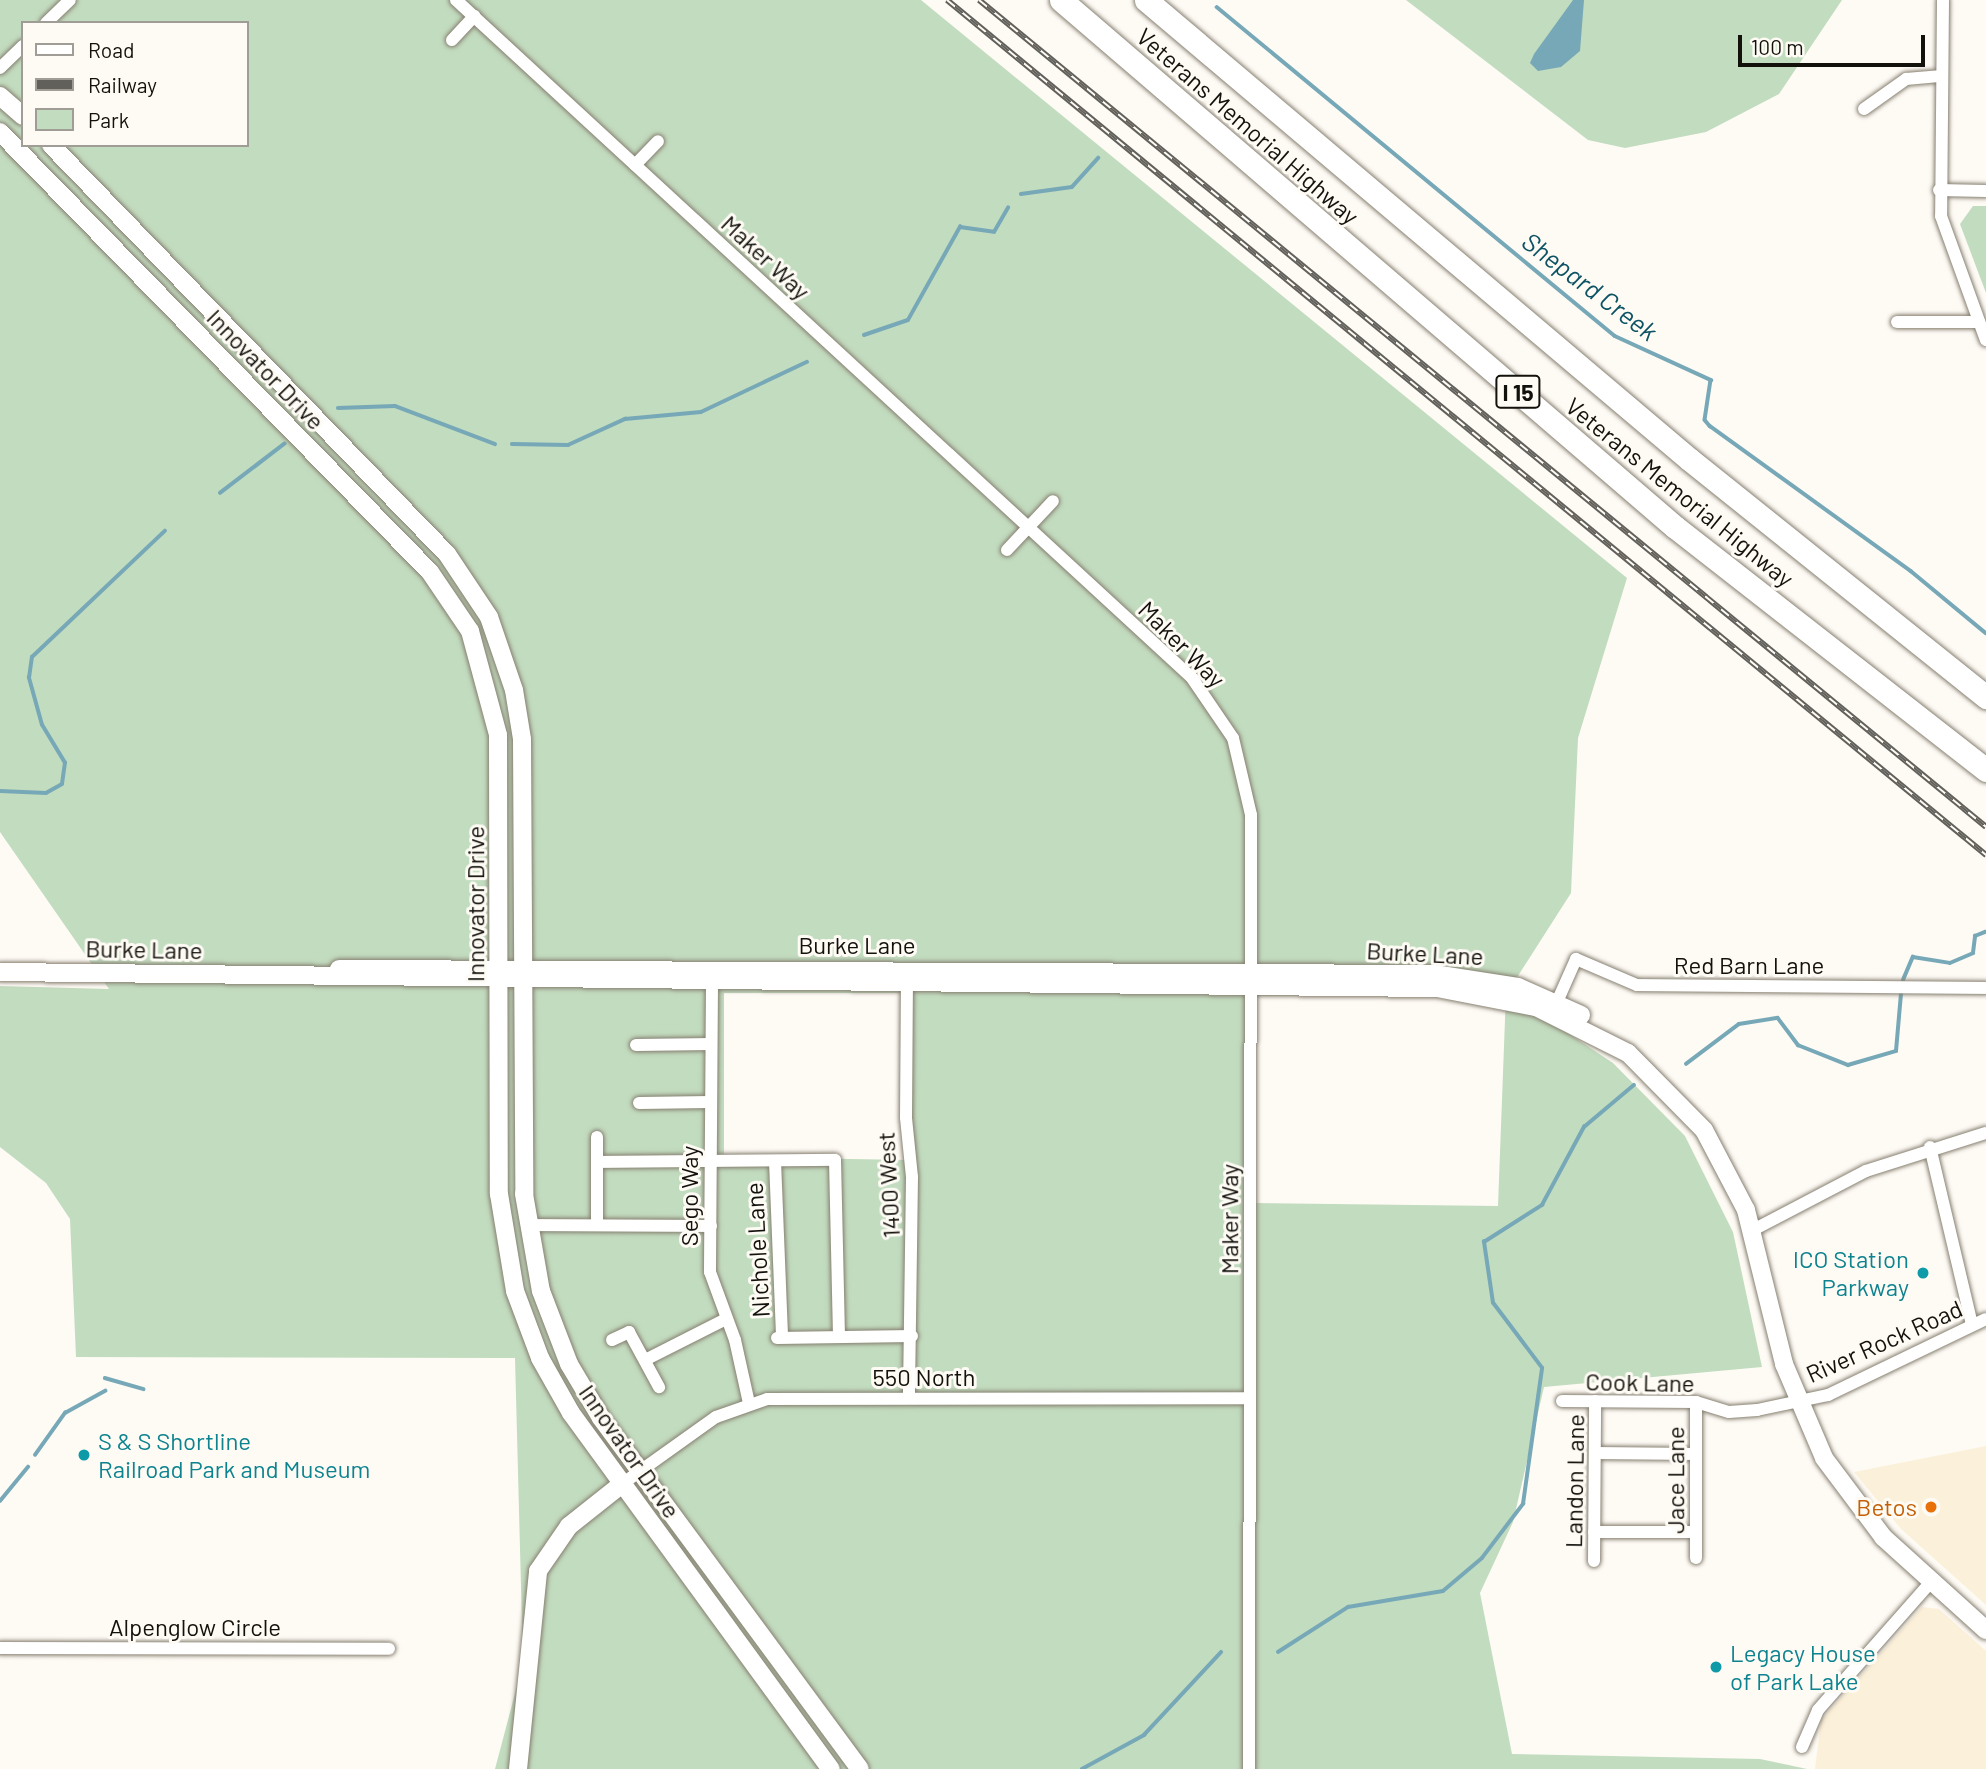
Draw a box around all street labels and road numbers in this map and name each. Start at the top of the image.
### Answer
street label: Veterans Memorial Highway [1131,22,1365,230]
street label: Maker Way [716,209,816,305]
street label: Innovator Drive [201,303,331,435]
road number: I 15 [1495,372,1541,412]
street label: Veterans Memorial Highway [1560,391,1800,593]
street label: Maker Way [1133,595,1231,693]
street label: Innovator Drive [461,826,489,982]
street label: Burke Lane [799,931,915,959]
street label: Burke Lane [85,934,203,964]
street label: Burke Lane [1366,936,1484,970]
street label: Red Barn Lane [1674,951,1824,979]
street label: 1400 West [871,1131,905,1239]
street label: Sego Way [675,1146,703,1246]
street label: Maker Way [1215,1164,1243,1274]
street label: Nichole Lane [739,1182,775,1318]
street label: River Rock Road [1801,1294,1967,1388]
street label: 550 North [872,1363,976,1391]
street label: Cook Lane [1585,1367,1695,1397]
street label: Innovator Drive [573,1379,687,1523]
street label: Landon Lane [1558,1414,1590,1548]
street label: Jace Lane [1661,1426,1689,1534]
street label: Alpenglow Circle [109,1613,281,1641]

